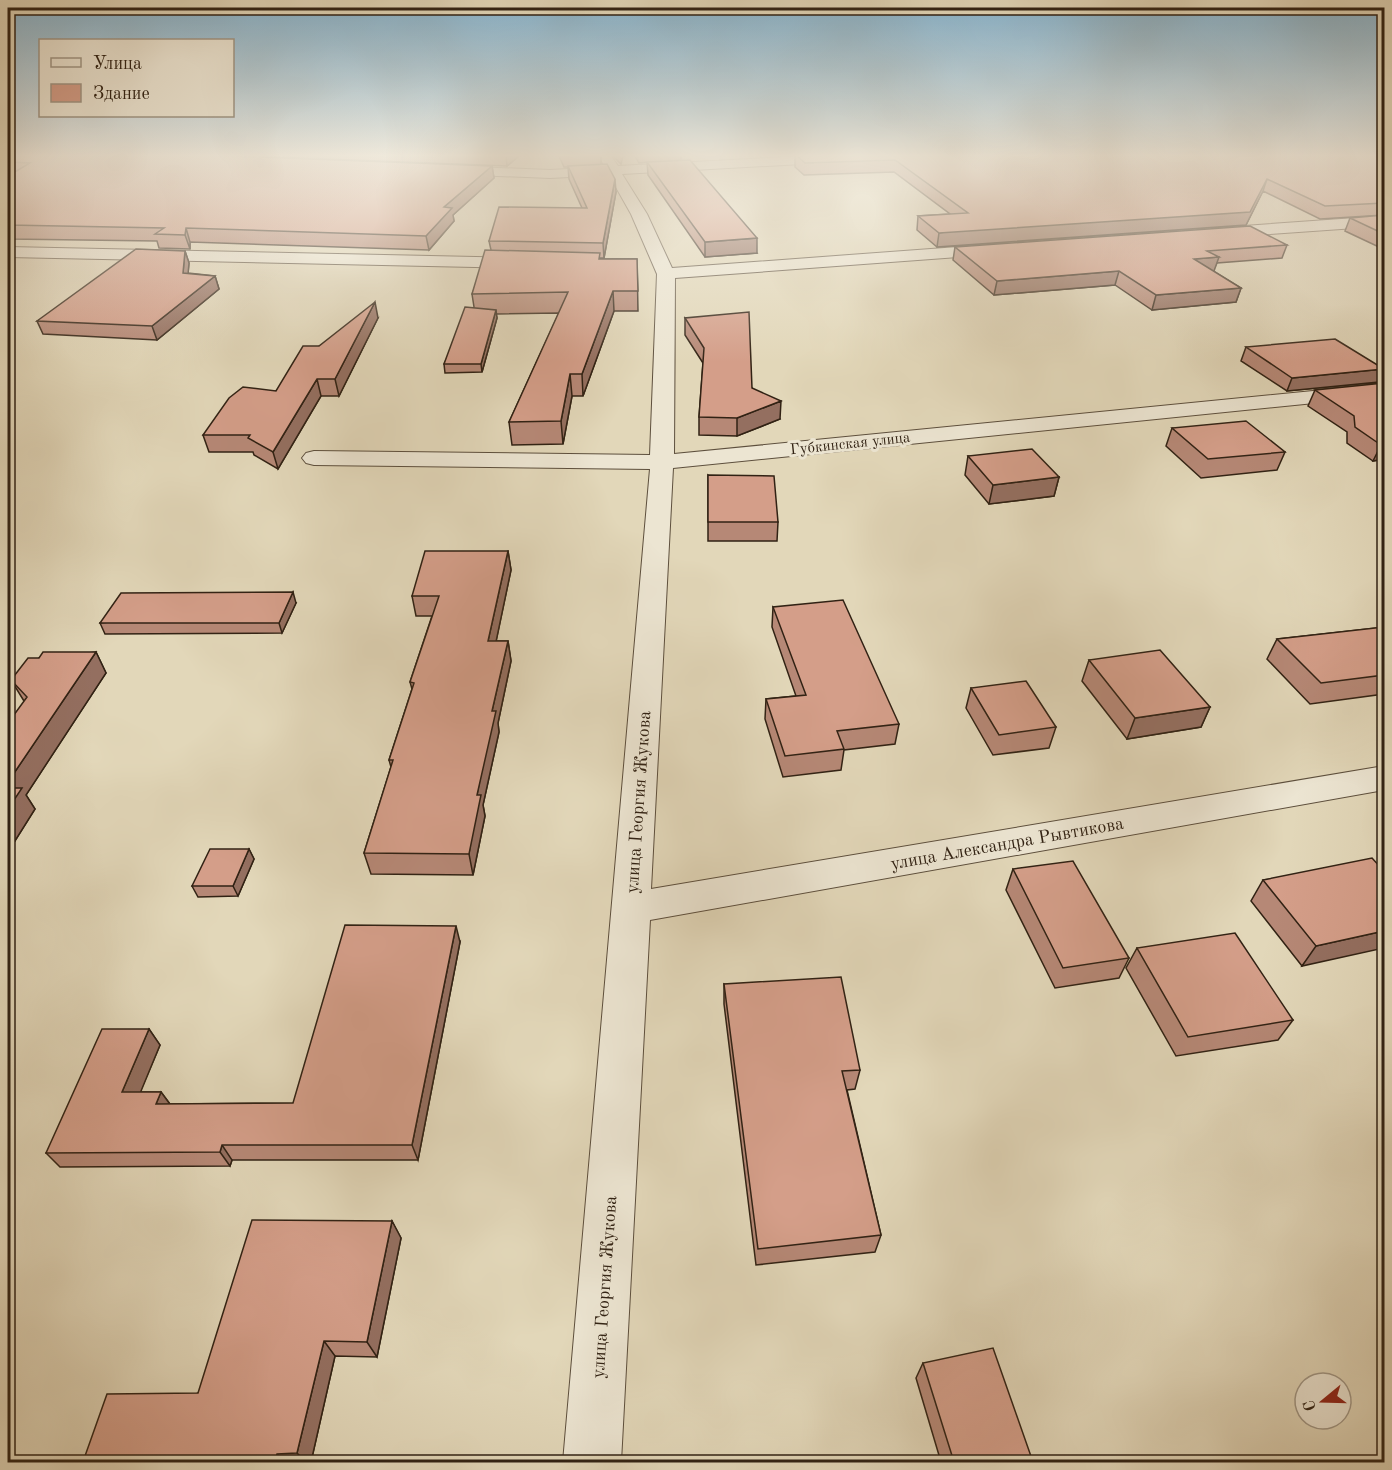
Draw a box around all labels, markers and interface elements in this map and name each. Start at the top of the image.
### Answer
legend [39,39,234,117]
text: Улица [93,55,142,73]
text: Здание [93,85,150,103]
street label: Губкинская улица [789,431,912,458]
street label: улица Георгия Жукова [624,710,654,894]
street label: улица Александра Рывтикова [889,815,1125,873]
street label: улица Георгия Жукова [590,1195,620,1379]
north arrow [1293,1371,1353,1431]
text: С [1301,1398,1320,1413]

